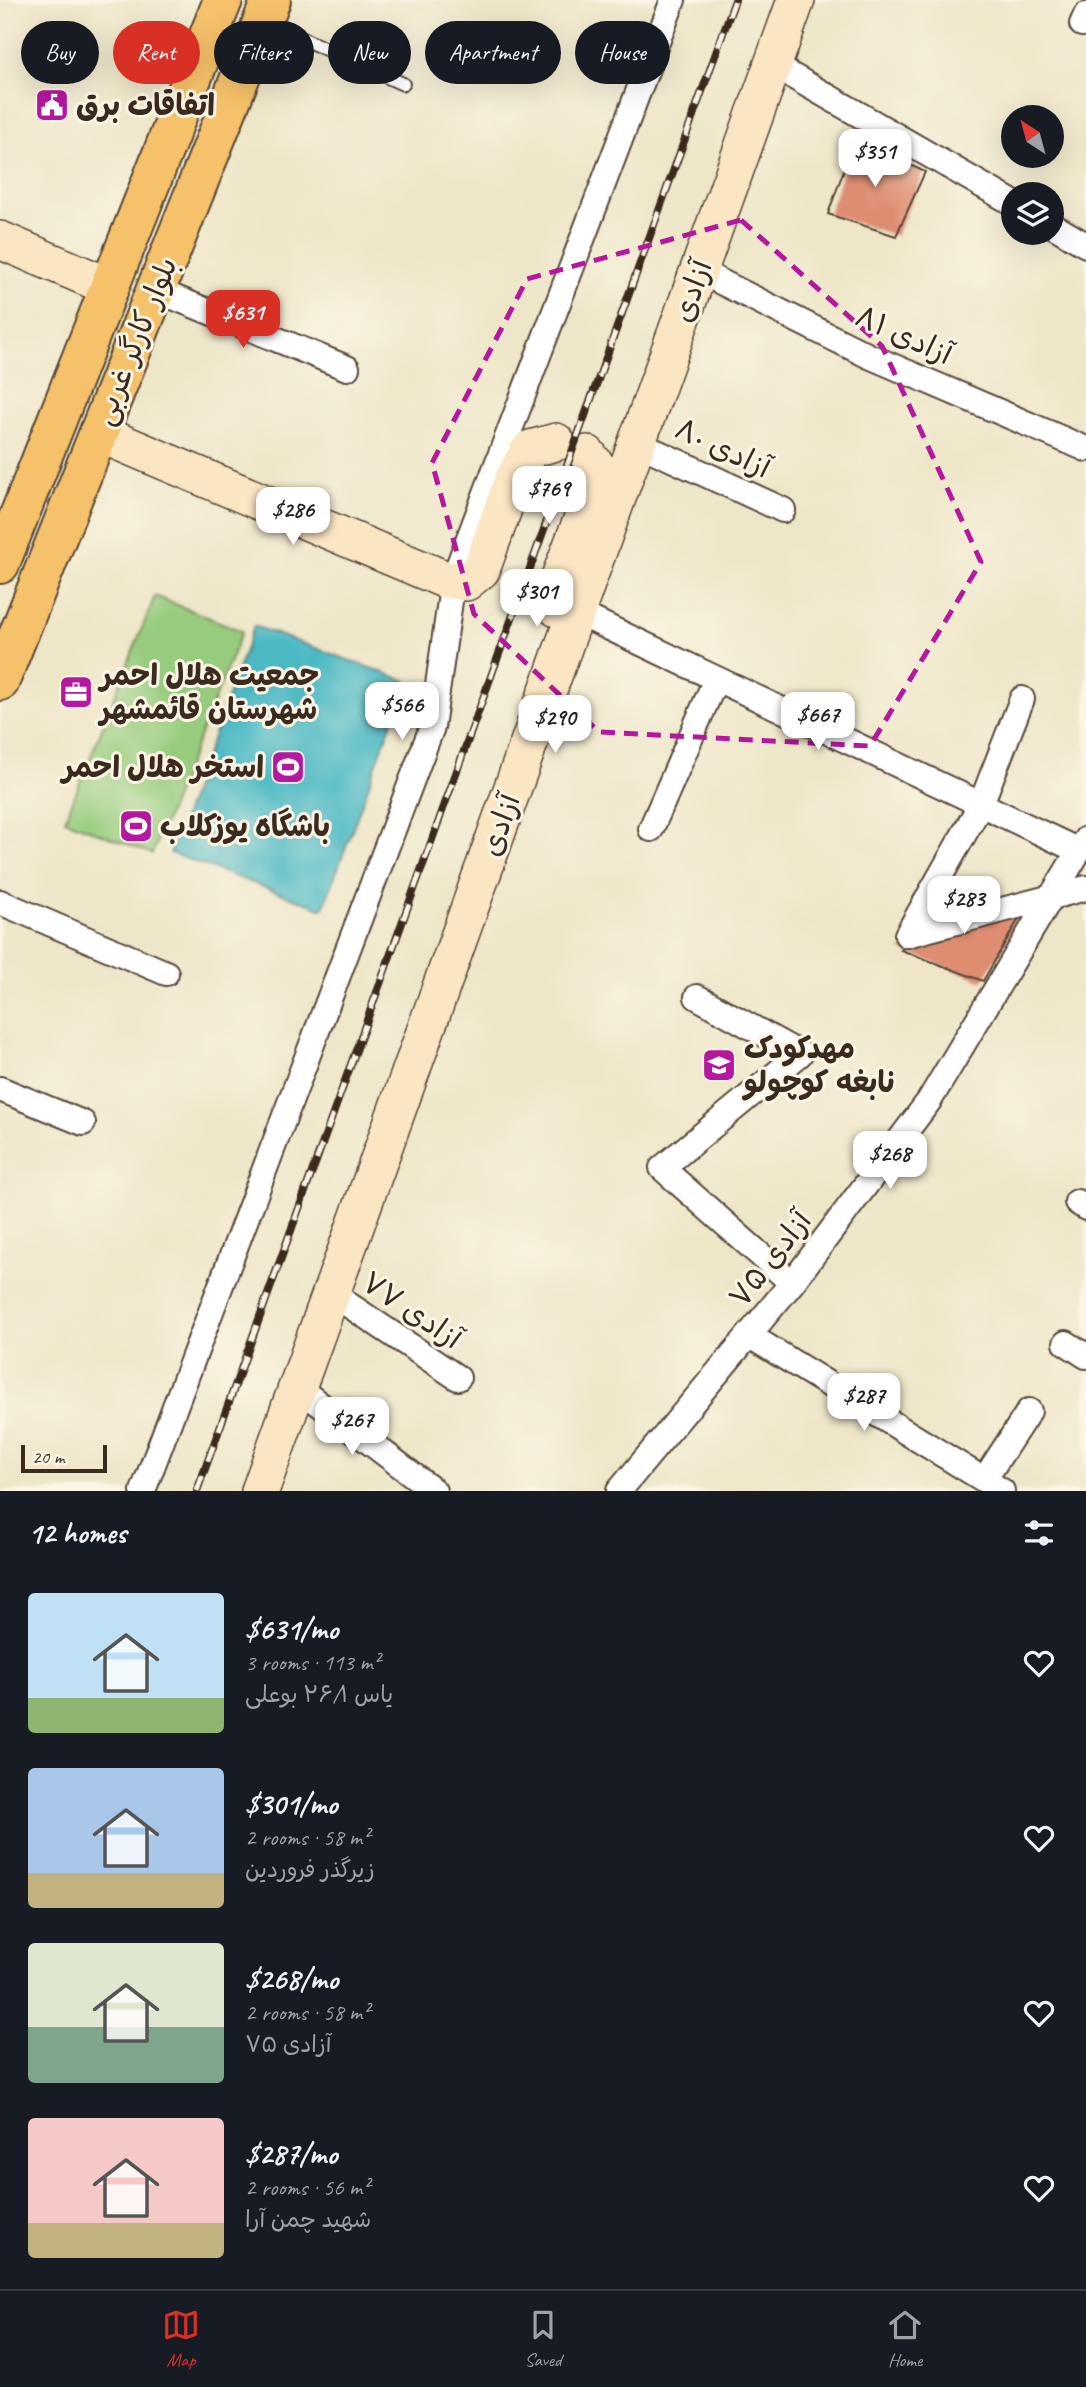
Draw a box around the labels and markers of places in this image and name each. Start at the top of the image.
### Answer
public building icon: اتفاقات برق [33,86,71,124]
place label: اتفاقات برق [76,86,215,124]
pin: $351 [834,130,916,189]
pin: $631 [202,290,284,350]
pin: $769 [508,466,590,526]
pin: $286 [252,488,334,547]
pin: $301 [496,570,578,629]
place label: جمعیت هلال احمر شهرستان قائمشهر [97,656,319,728]
office icon: جمعیت هلال احمر شهرستان قائمشهر [57,673,95,711]
pin: $566 [361,682,443,742]
pin: $667 [777,692,859,752]
pin: $290 [514,696,596,755]
place label: استخر هلال احمر [59,748,264,786]
sports icon: استخر هلال احمر [269,748,307,786]
sports icon: باشگاه یوزکلاب [117,807,155,845]
place label: باشگاه یوزکلاب [160,807,330,845]
pin: $283 [923,876,1005,936]
place label: مهدکودک نابغه کوچولو [741,1029,895,1101]
school or university icon: مهدکودک نابغه کوچولو [700,1046,738,1084]
pin: $268 [849,1132,931,1191]
pin: $287 [823,1374,905,1433]
pin: $267 [311,1398,393,1457]

